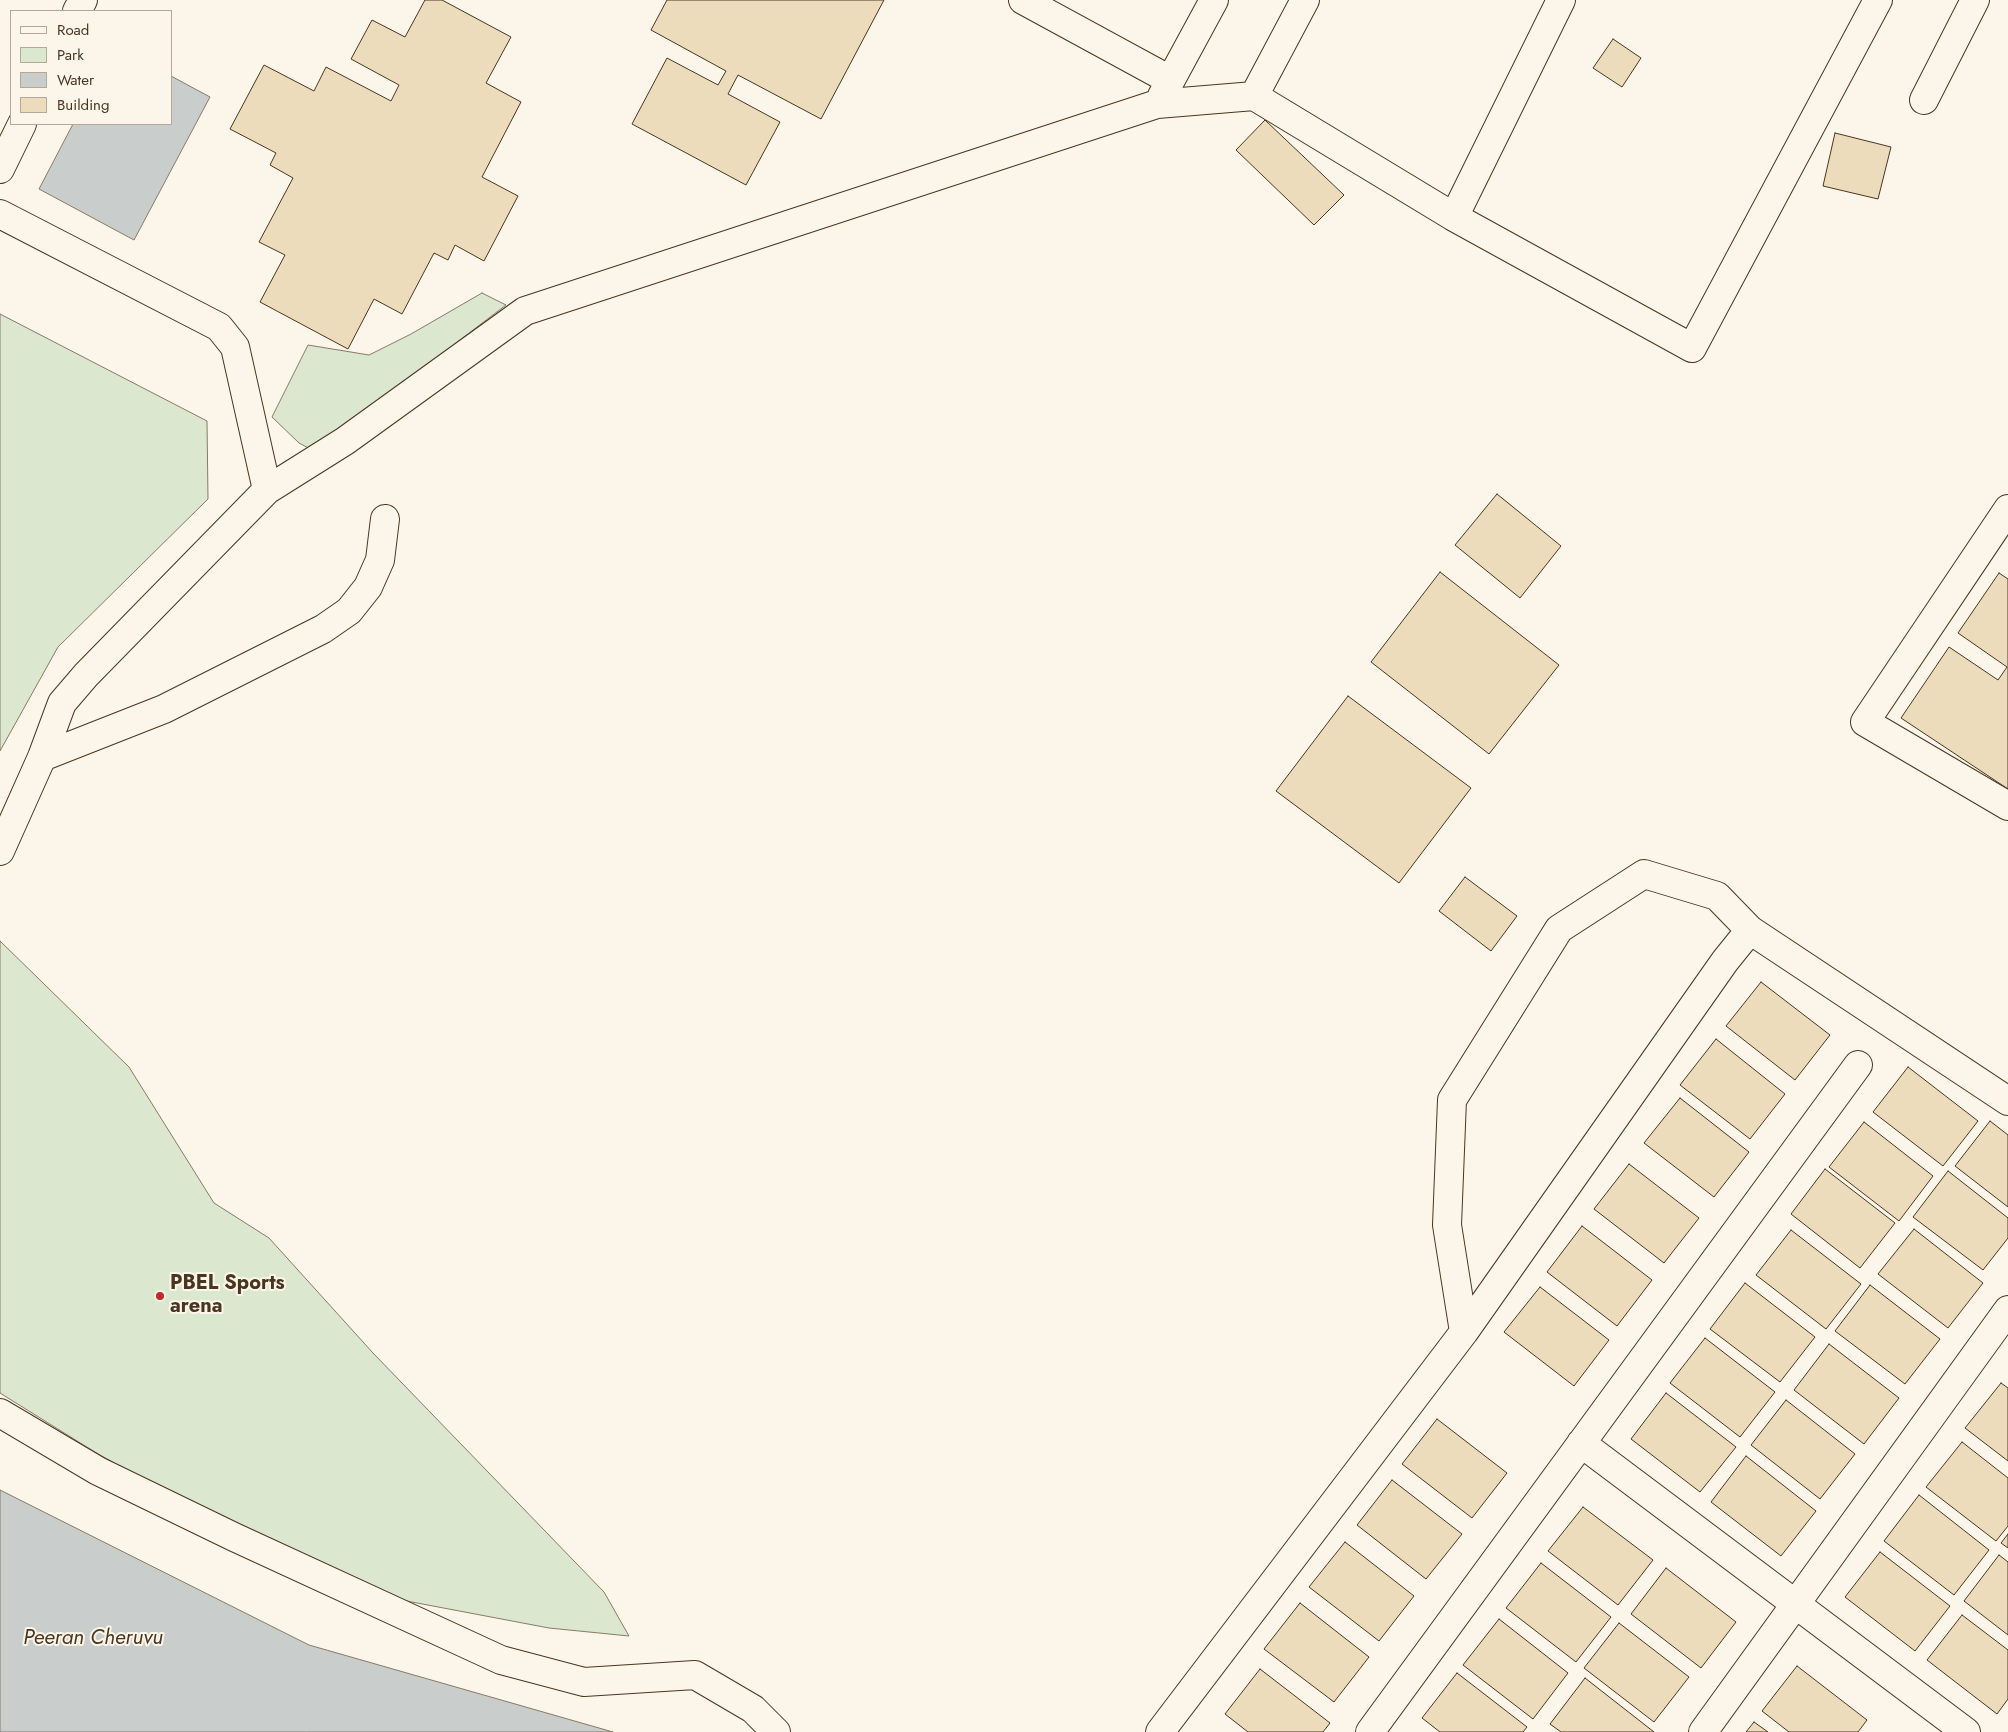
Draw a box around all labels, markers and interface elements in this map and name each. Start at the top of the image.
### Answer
legend [10,10,172,125]
text: Road [57,19,89,41]
text: Park [57,44,84,66]
text: Water [57,69,94,91]
text: Building [57,94,109,116]
place label: PBEL Sports arena [170,1272,285,1319]
marker: PBEL Sports arena [154,1290,166,1302]
water label: Peeran Cheruvu [23,1626,163,1652]

